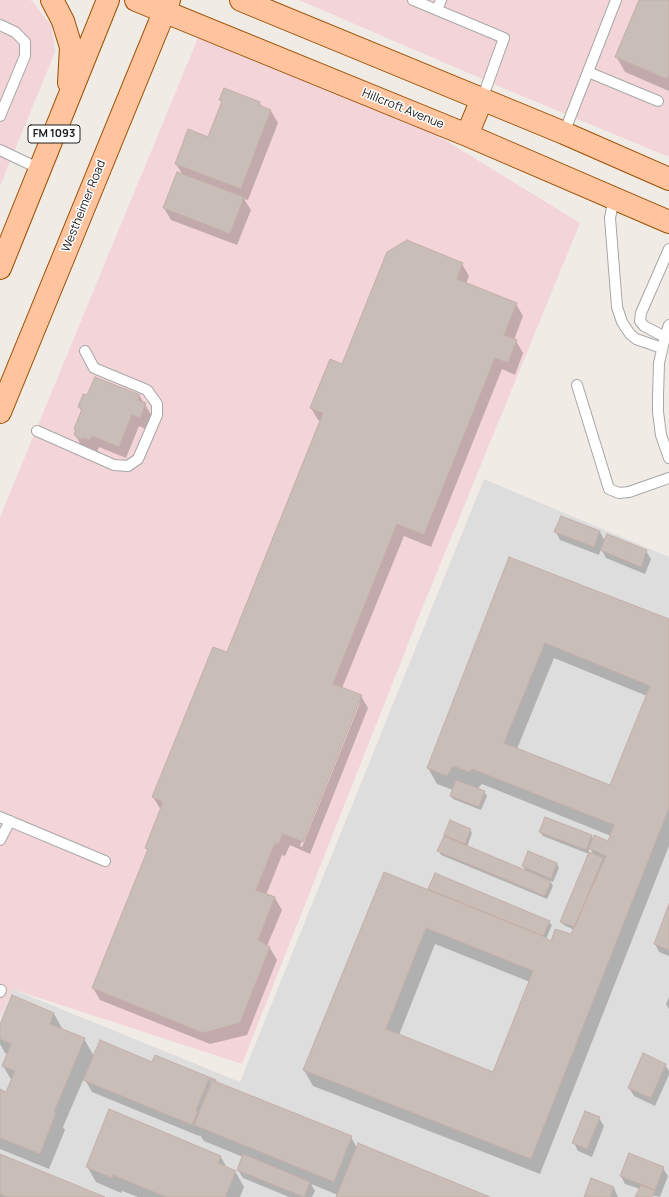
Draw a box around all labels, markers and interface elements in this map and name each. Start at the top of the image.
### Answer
street label: Hillcroft Avenue [360,86,446,132]
road number: FM 1093 [28,125,80,143]
street label: Westheimer Road [59,158,109,254]

